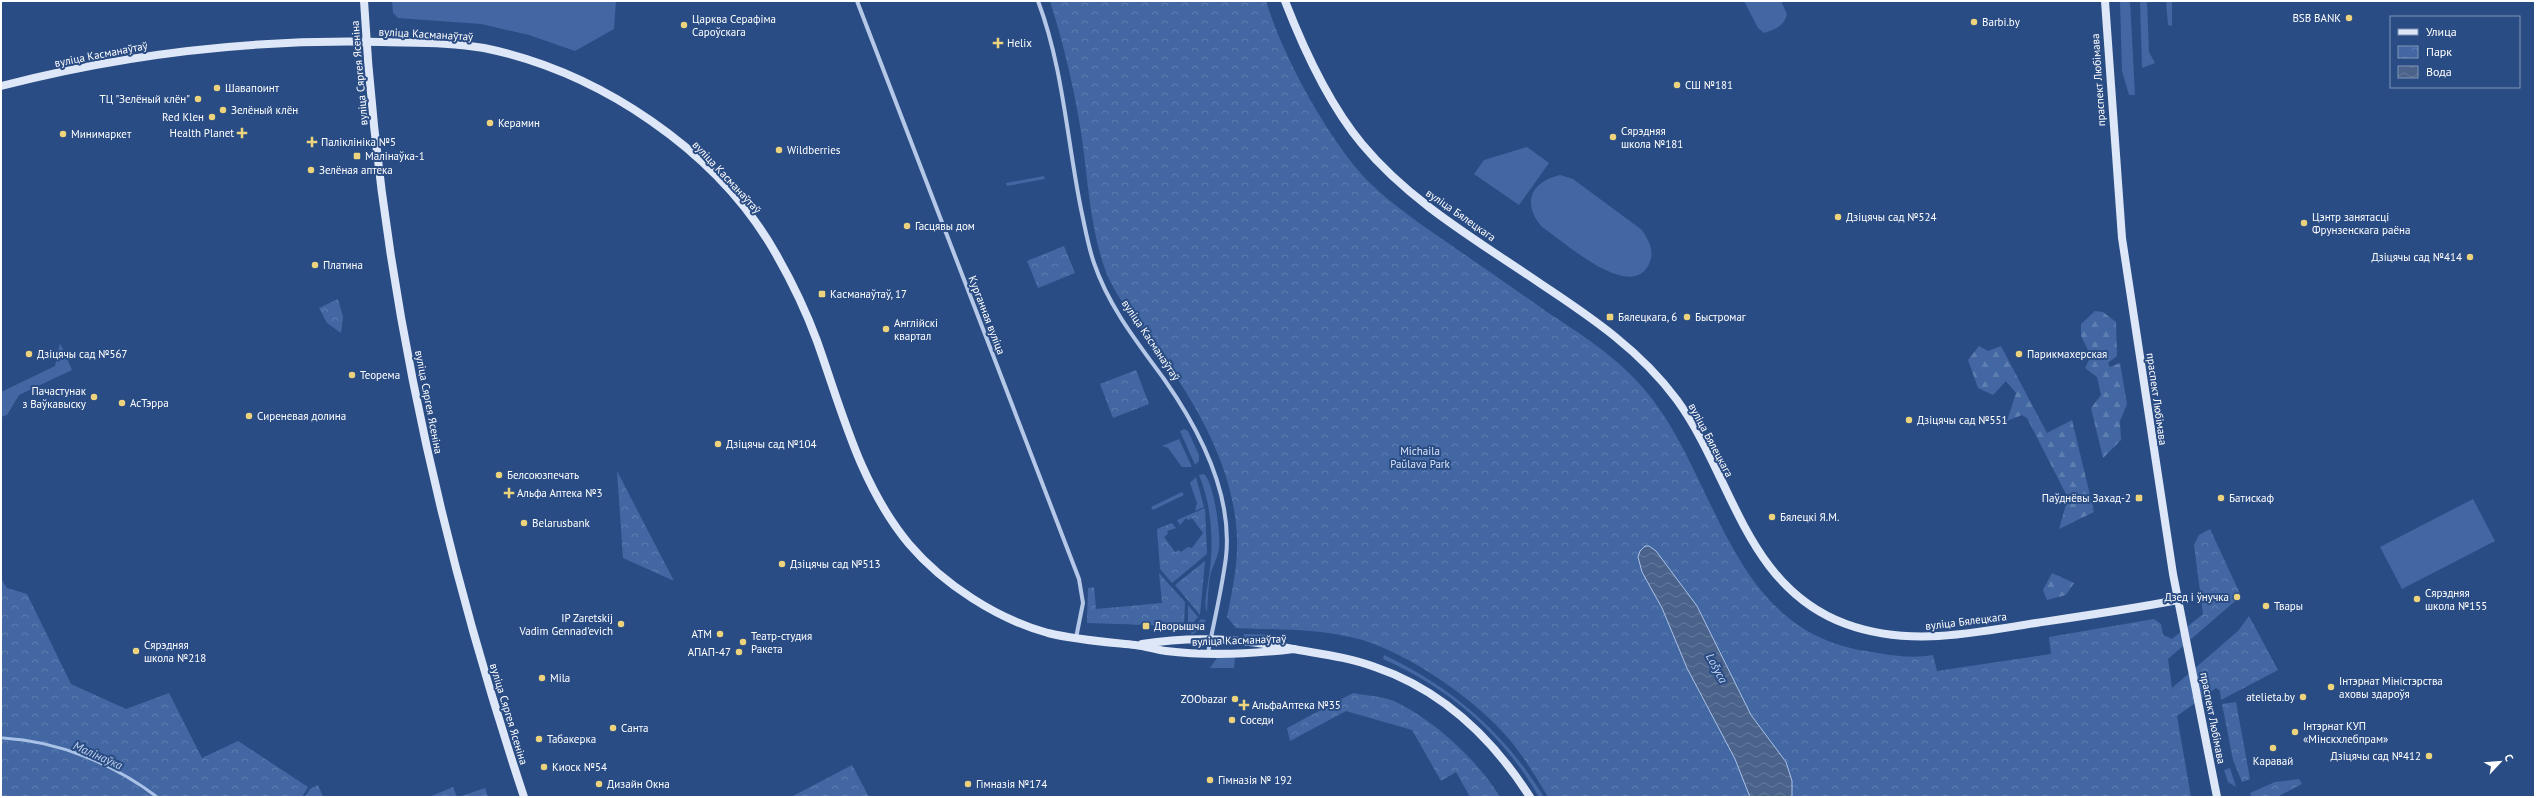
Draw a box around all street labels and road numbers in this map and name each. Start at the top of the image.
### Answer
street label: вуліца Сяргея Ясеніна [347,20,371,126]
street label: вуліца Касманаўтаў [378,25,474,44]
street label: праспект Любімава [2088,33,2108,127]
street label: вуліца Касманаўтаў [53,38,150,70]
street label: вуліца Касманаўтаў [690,138,765,217]
street label: вуліца Бялецкага [1423,186,1499,244]
street label: Курганная вуліца [966,274,1008,356]
street label: вуліца Касманаўтаў [1119,297,1184,384]
street label: вуліца Сяргея Ясеніна [412,349,446,455]
street label: праспект Любімава [2144,352,2170,446]
street label: вуліца Бялецкага [1686,401,1736,479]
street label: вуліца Бялецкага [1924,609,2008,633]
street label: вуліца Касманаўтаў [1192,631,1287,649]
street label: вуліца Сяргея Ясеніна [487,662,531,766]
street label: праспект Любімава [2197,671,2229,765]

